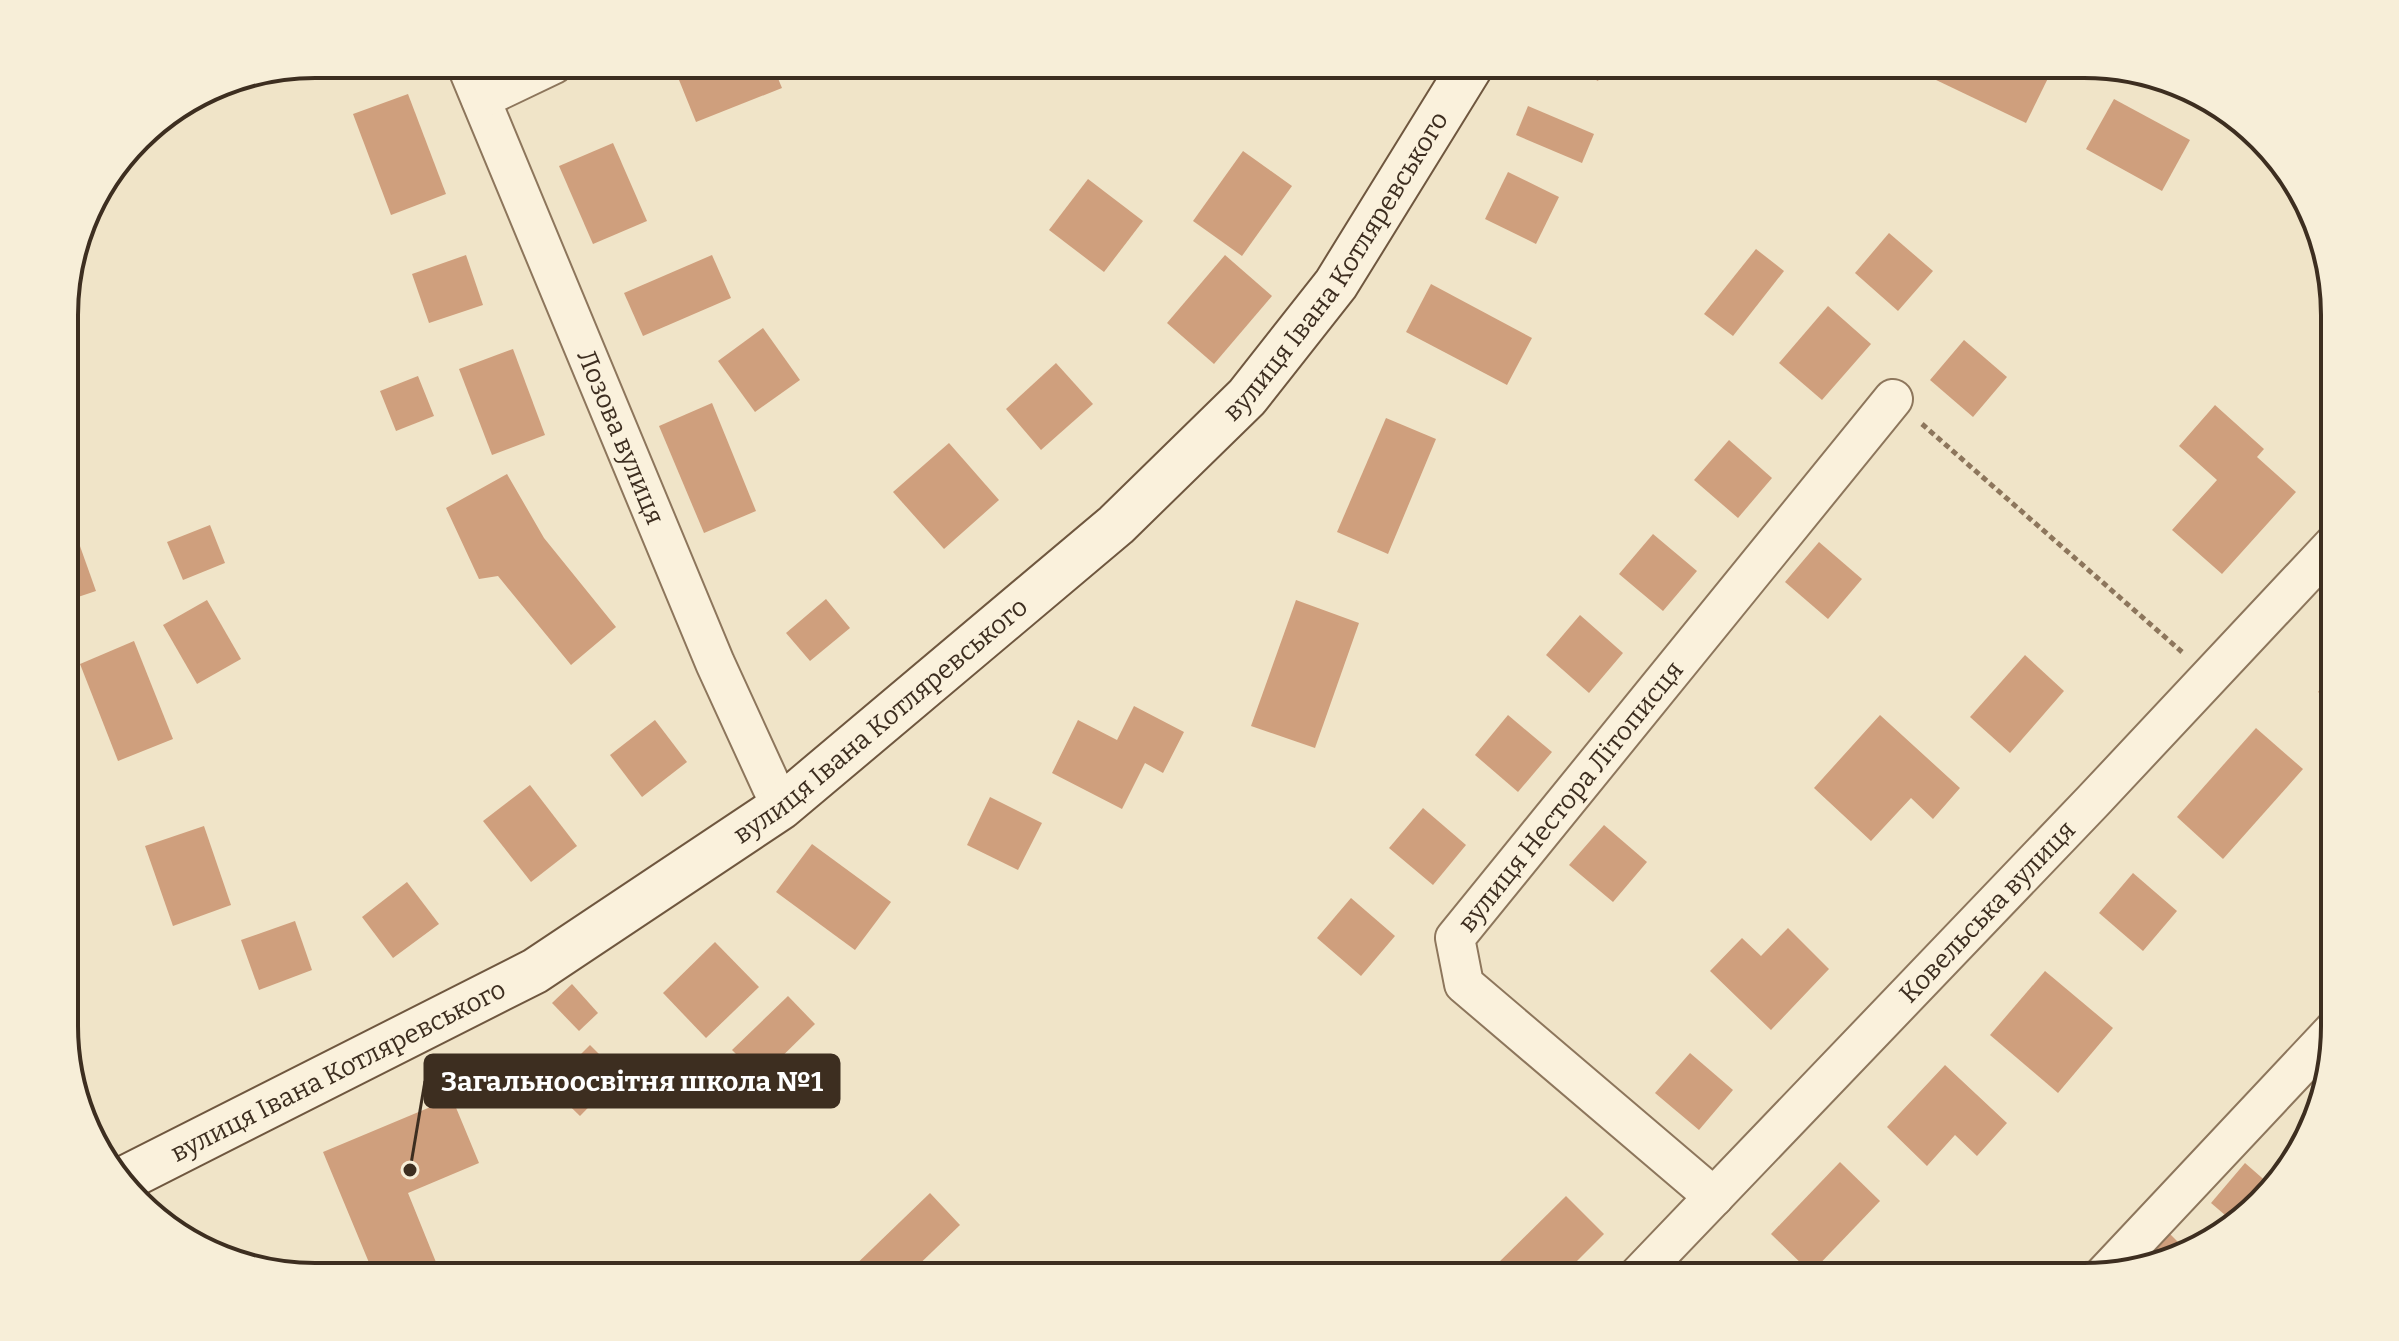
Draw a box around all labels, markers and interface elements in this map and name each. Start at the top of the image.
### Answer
street label: вулиця Івана Котляревського [1217,106,1454,427]
street label: Лозова вулиця [571,345,671,529]
street label: вулиця Івана Котляревського [727,591,1034,850]
street label: вулиця Нестора Літописця [1451,655,1689,938]
street label: Ковельська вулиця [1893,814,2081,1009]
street label: вулиця Івана Котляревського [165,973,511,1168]
callout: Загальноосвітня школа №1 [425,1055,839,1107]
text: Загальноосвітня школа №1 [441,1065,823,1098]

